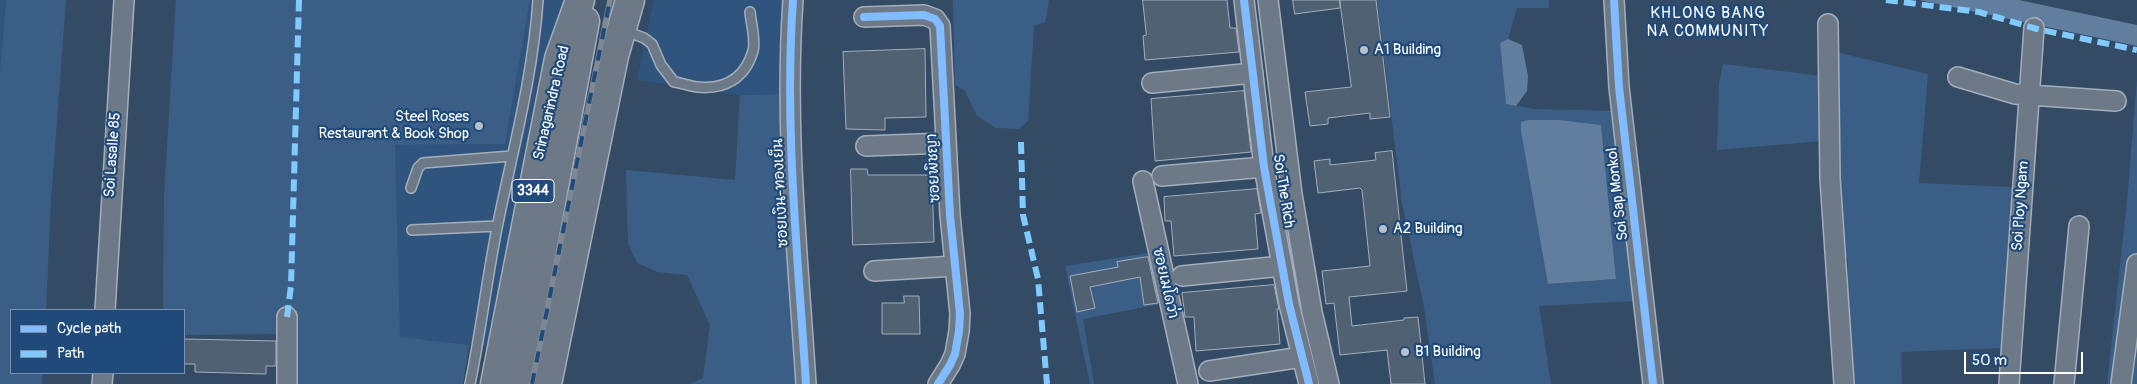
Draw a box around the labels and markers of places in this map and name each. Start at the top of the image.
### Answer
place label: A1 Building [1374,41,1441,59]
marker: A1 Building [1358,44,1370,56]
place label: Steel Roses Restaurant & Book Shop [319,108,469,143]
marker: Steel Roses Restaurant & Book Shop [473,120,485,132]
place label: A2 Building [1393,220,1463,238]
marker: A2 Building [1377,223,1389,235]
place label: B1 Building [1415,343,1481,361]
marker: B1 Building [1399,346,1411,358]

